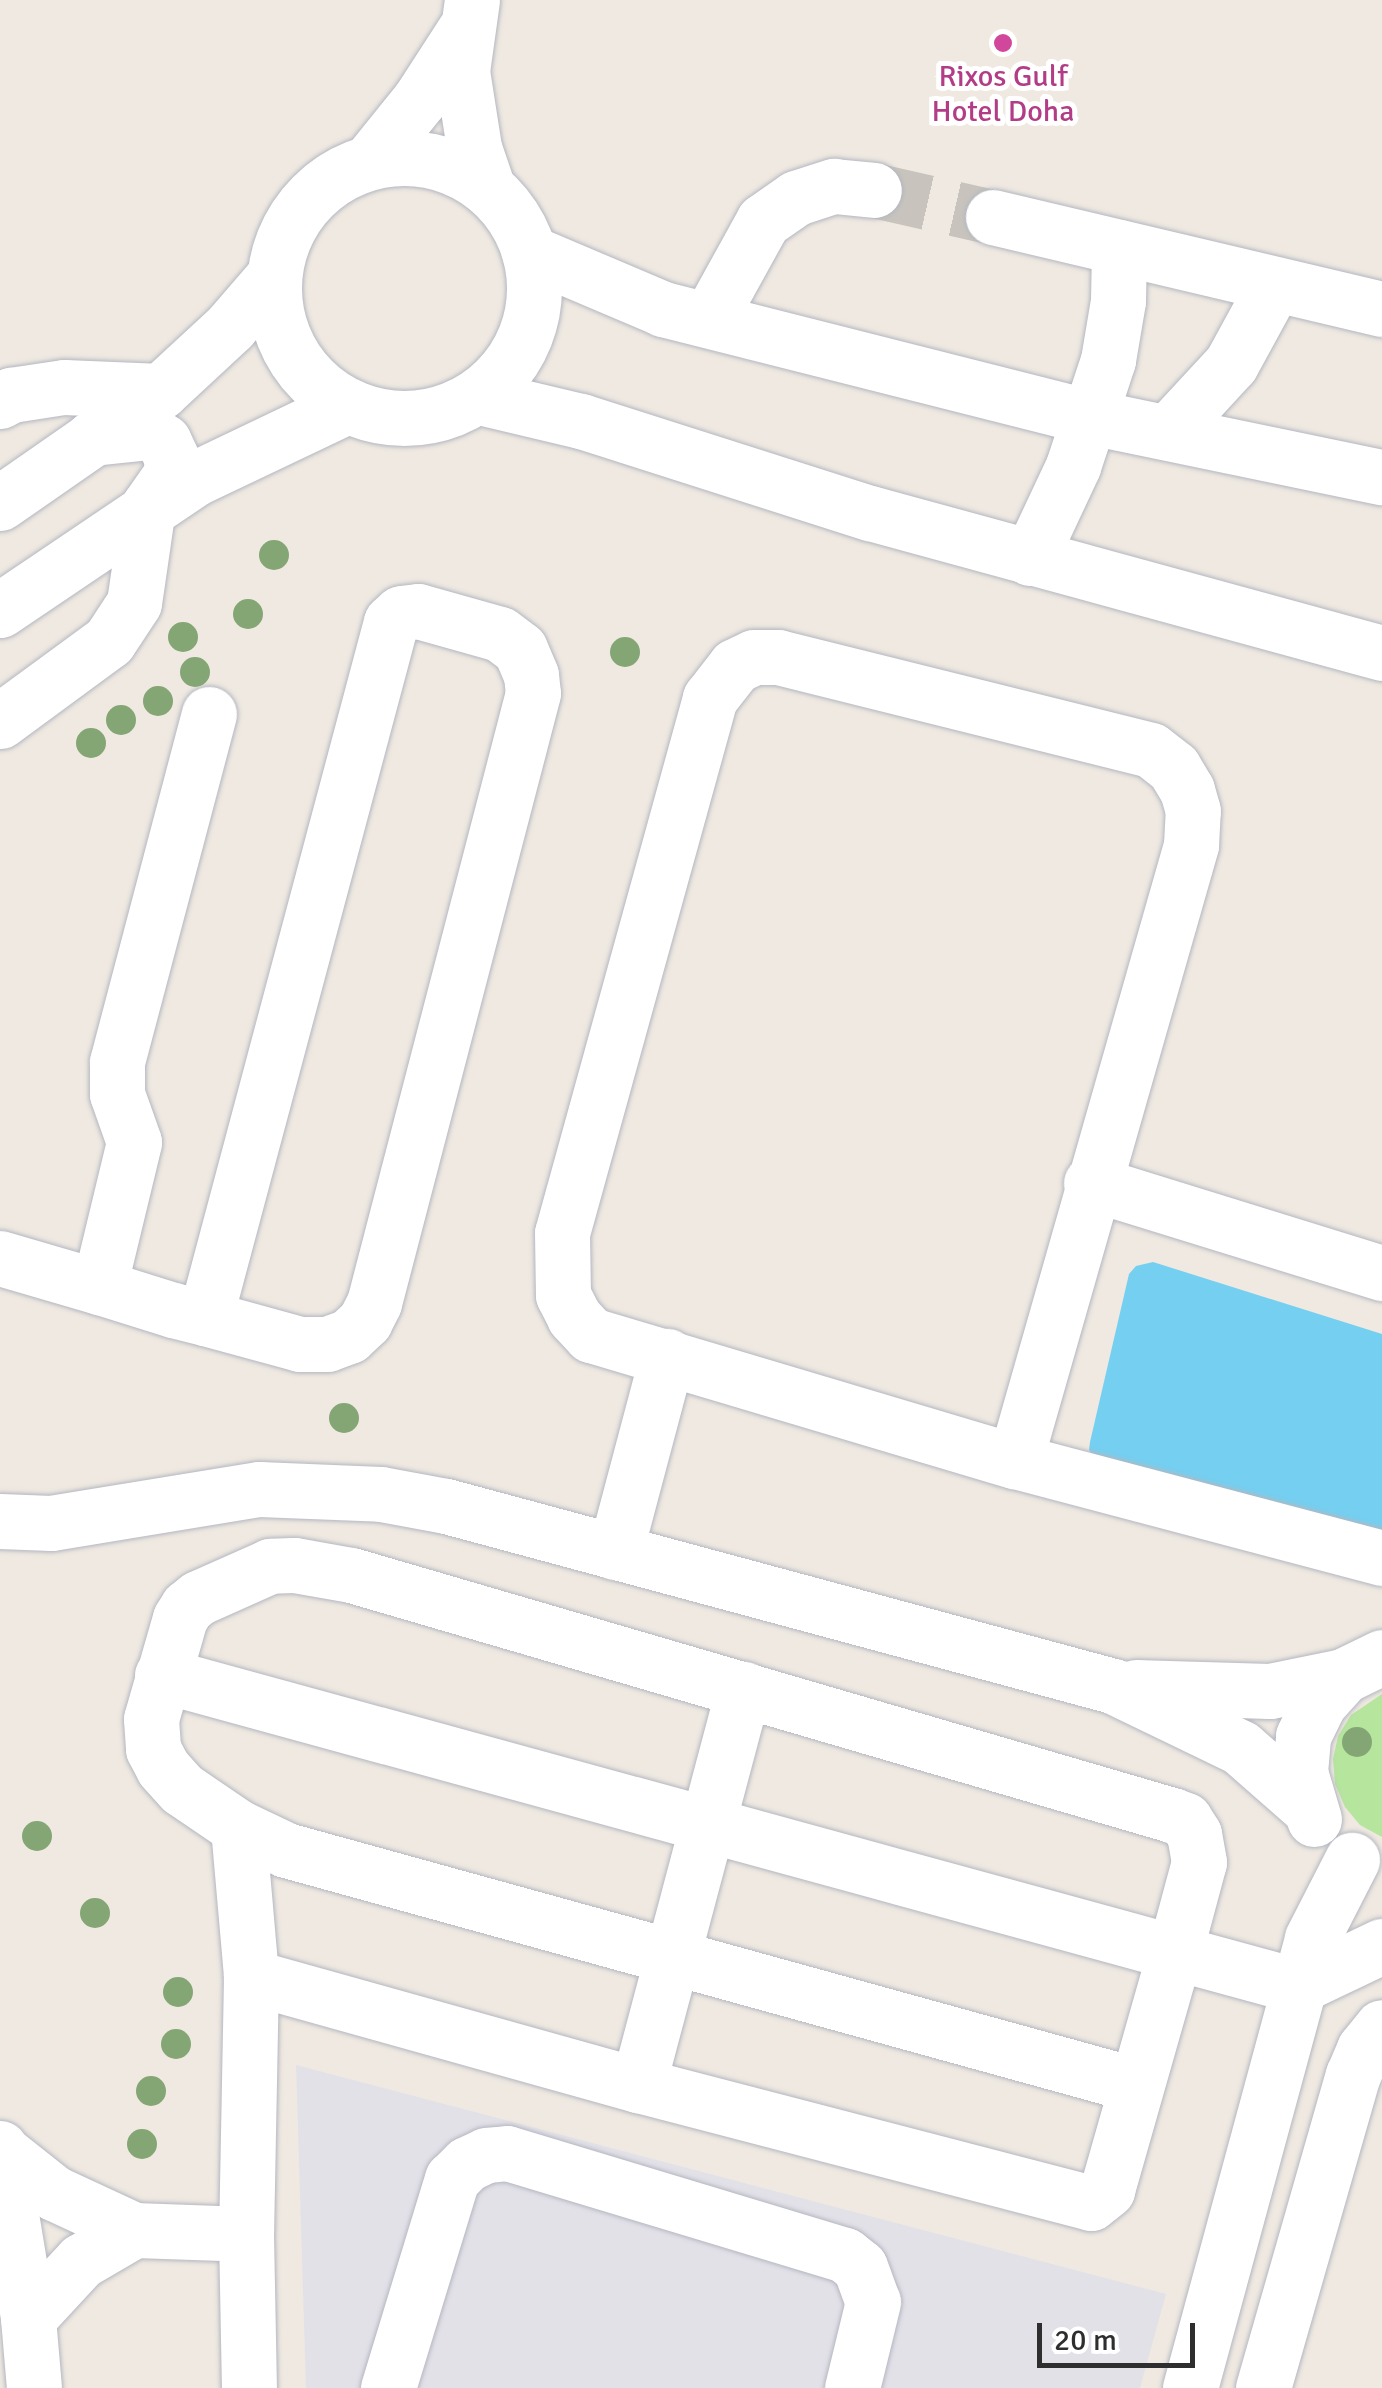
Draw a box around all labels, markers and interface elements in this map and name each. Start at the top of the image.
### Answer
marker: Rixos Gulf Hotel Doha [992,32,1014,54]
place label: Rixos Gulf Hotel Doha [932,59,1074,130]
scale bar [1042,2303,1200,2365]
text: 20 m [1054,2322,1117,2359]

